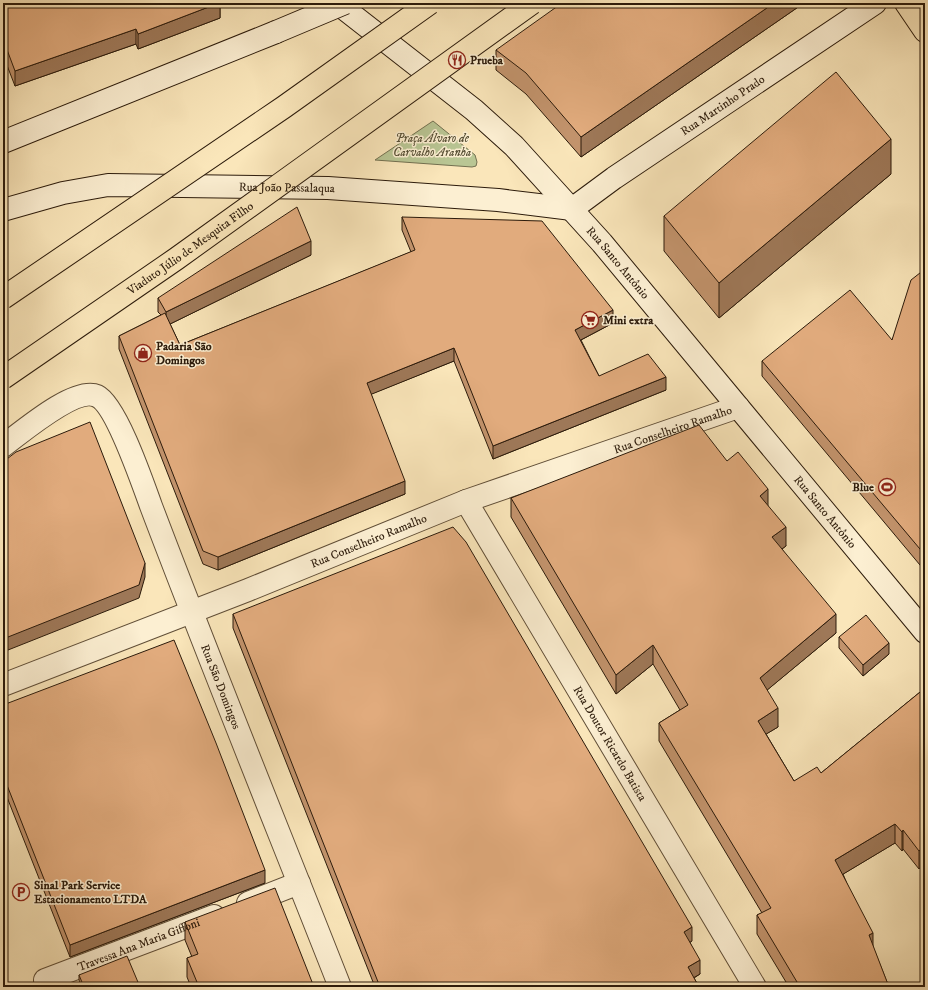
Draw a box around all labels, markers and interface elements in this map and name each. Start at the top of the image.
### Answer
restaurant icon: Prueba [447,50,467,70]
place label: Prueba [470,53,504,68]
street label: Rua Martinho Prado [678,72,768,139]
park label: Praça Álvaro de Carvalho Aranha [393,130,471,160]
street label: Rua João Passalaqua [239,180,336,197]
street label: Viaduto Júlio de Mesquita Filho [124,199,257,299]
street label: Rua Santo Antônio [583,224,652,302]
supermarket icon: Mini extra [580,310,600,330]
place label: Mini extra [603,313,654,328]
place label: Padaria São Domingos [156,339,212,368]
shop icon: Padaria São Domingos [133,343,153,363]
street label: Rua Conselheiro Ramalho [612,403,734,457]
street label: Rua Santo Antônio [790,473,859,552]
sports icon: Blue [877,477,897,497]
place label: Blue [852,480,874,495]
street label: Rua Conselheiro Ramalho [308,511,429,572]
street label: Rua São Domingos [197,642,244,732]
street label: Rua Doutor Ricardo Batista [570,683,650,805]
place label: Sinal Park Service Estacionamento LTDA [34,878,147,907]
parking icon: Sinal Park Service Estacionamento LTDA [11,882,31,902]
street label: Travessa Ana Maria Giffoni [75,915,202,975]

